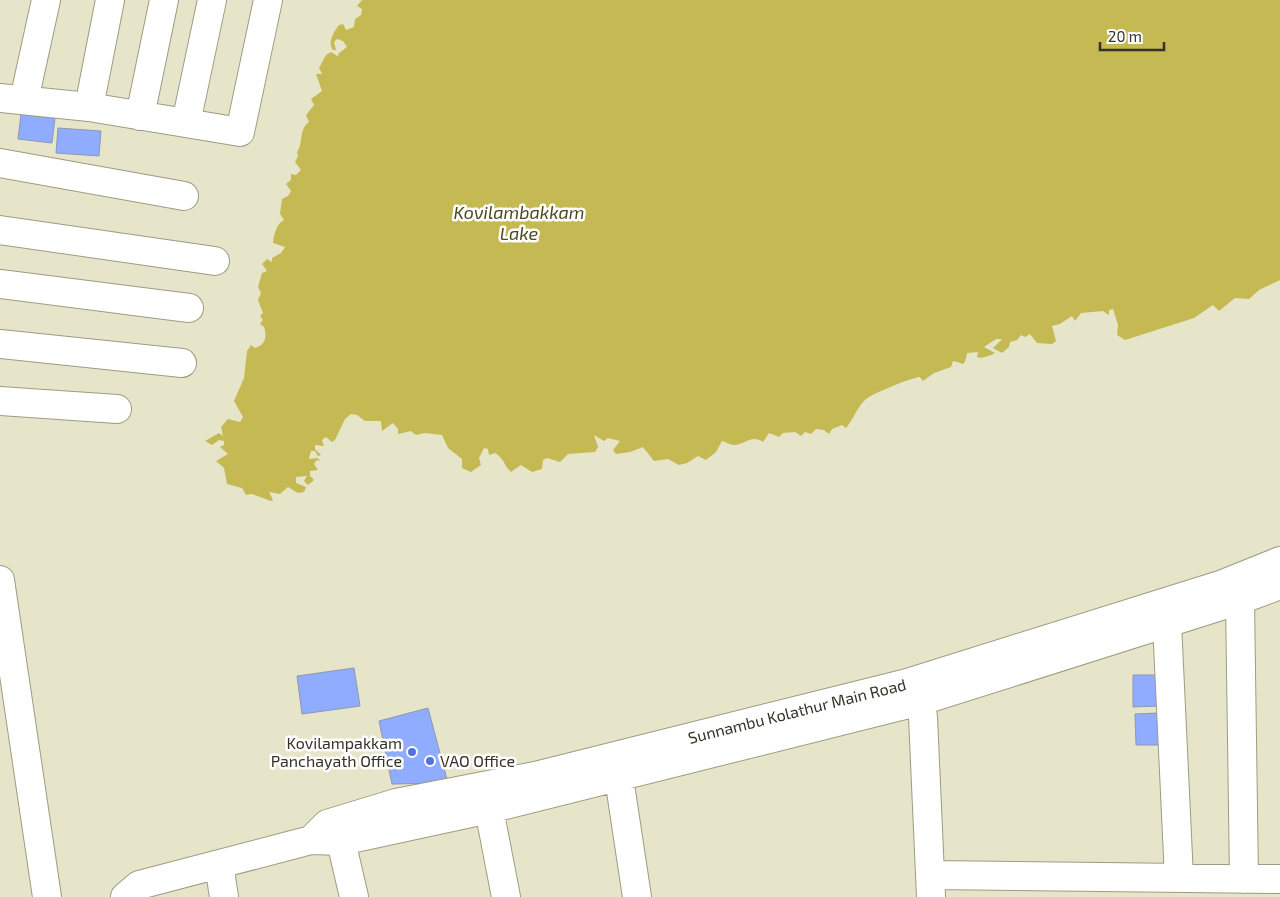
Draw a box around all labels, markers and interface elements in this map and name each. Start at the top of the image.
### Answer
scale bar [1100,20,1164,52]
text: 20 m [1108,27,1142,45]
water label: Kovilambakkam Lake [454,201,584,244]
street label: Sunnambu Kolathur Main Road [686,674,908,747]
place label: Kovilampakkam Panchayath Office [271,733,402,770]
marker: Kovilampakkam Panchayath Office [406,746,418,758]
place label: VAO Office [440,751,515,770]
marker: VAO Office [424,755,436,767]

